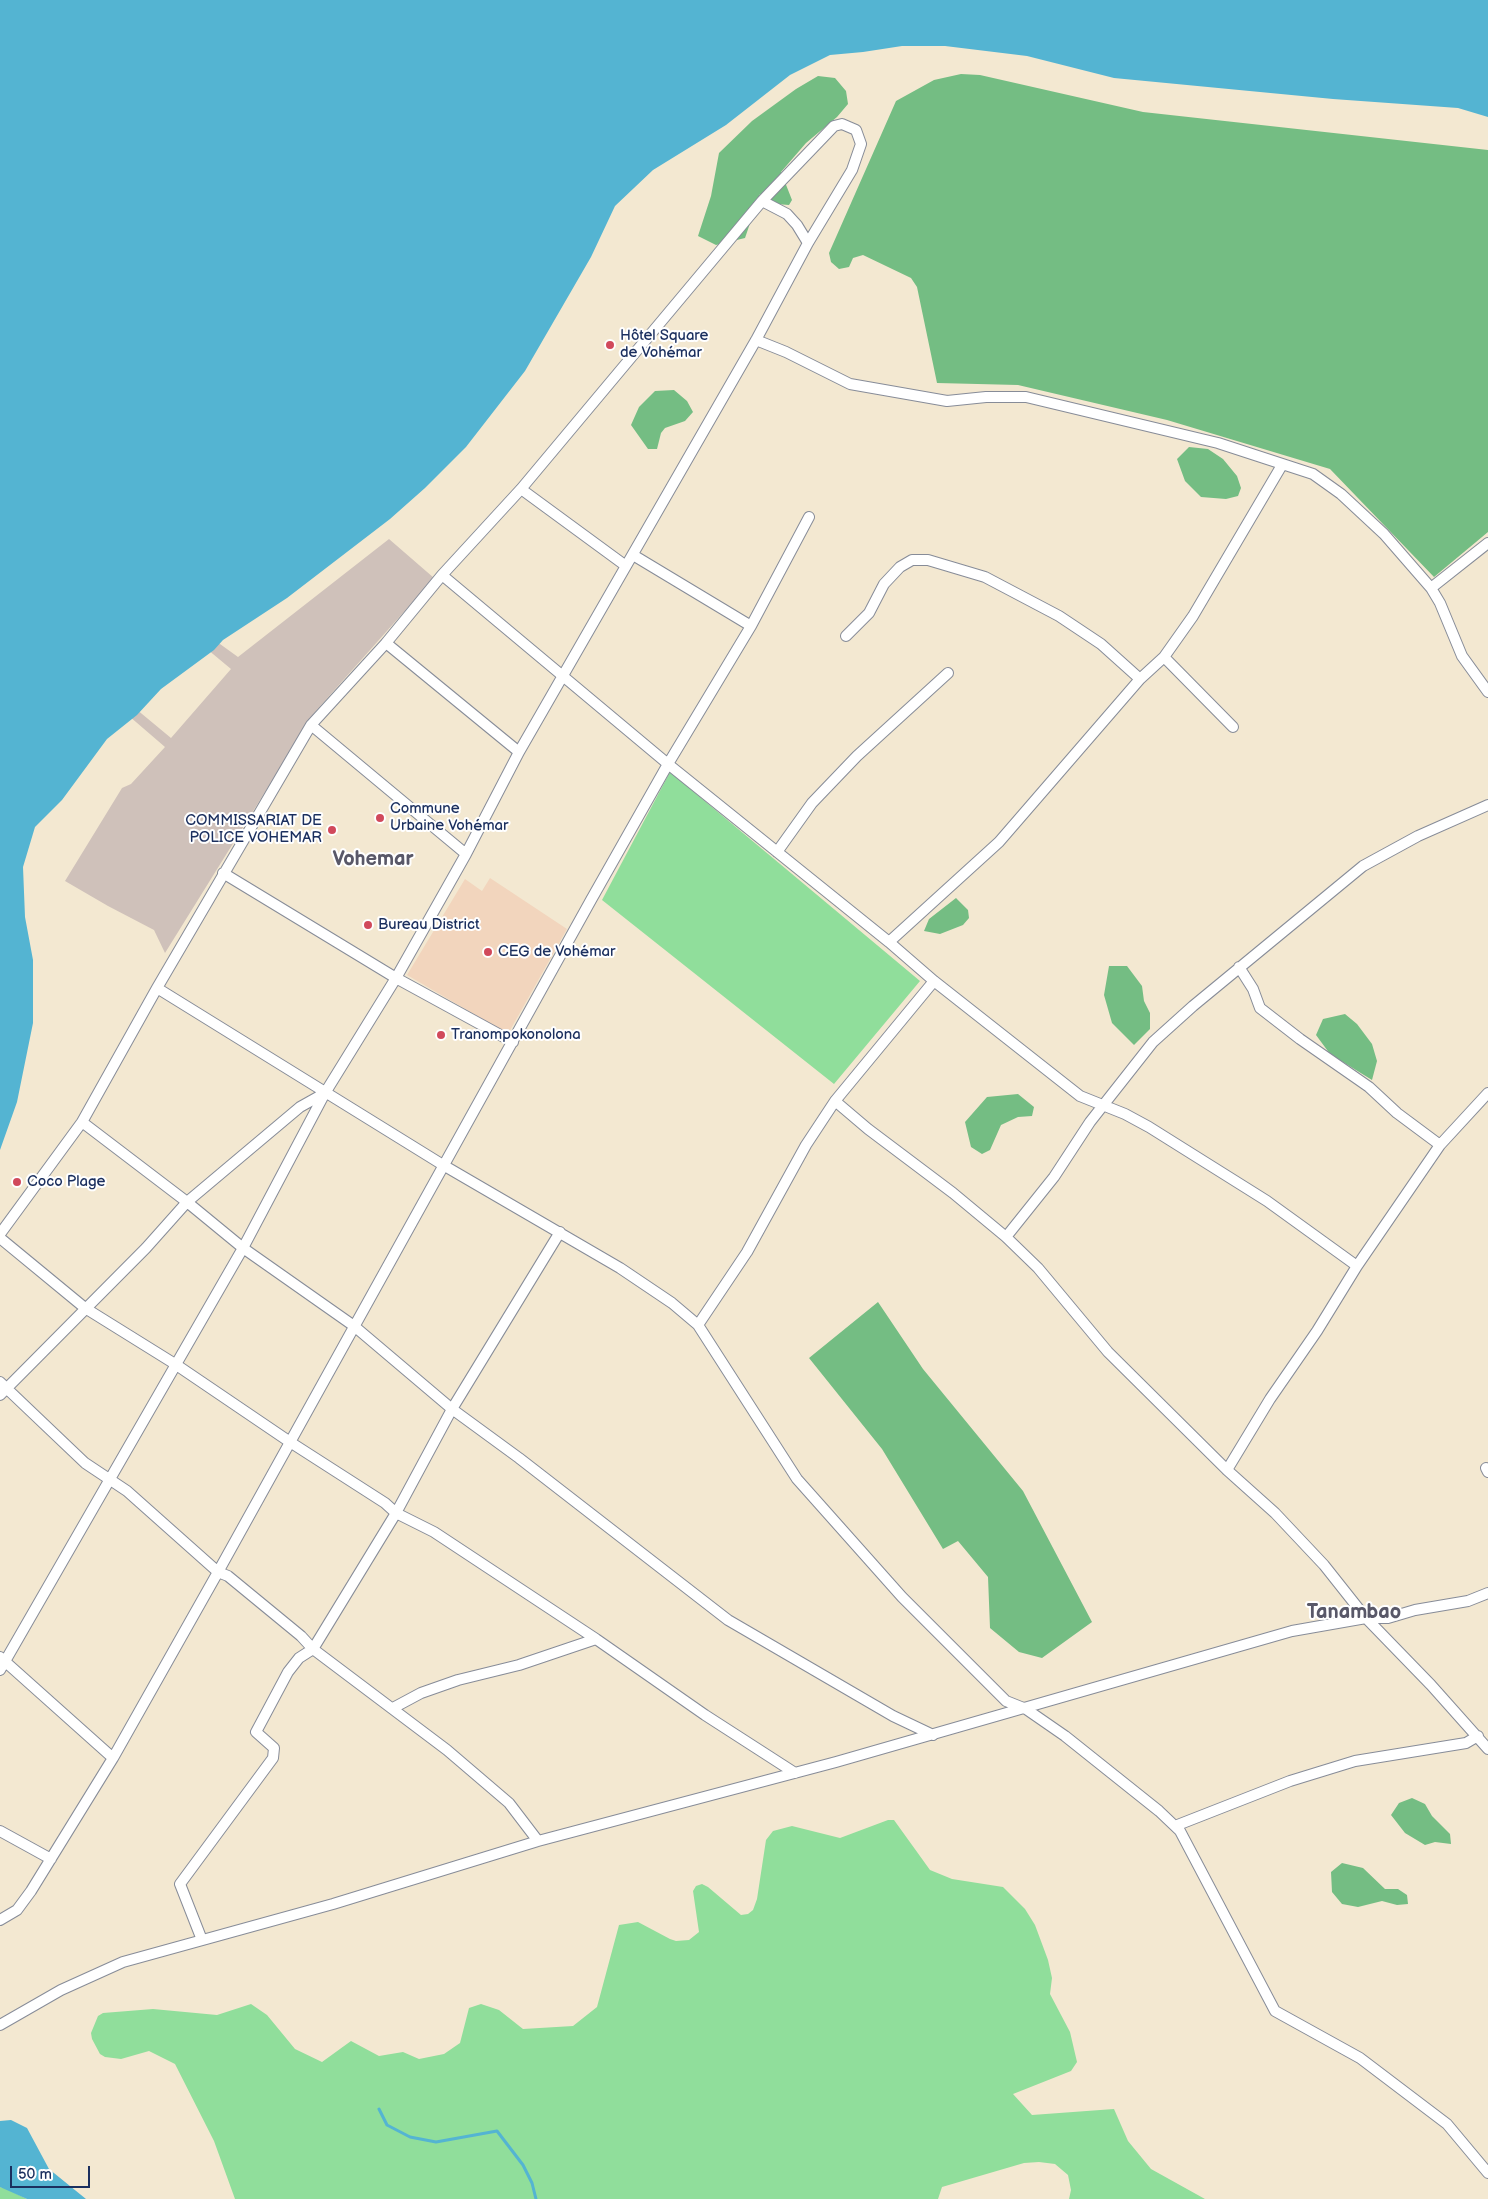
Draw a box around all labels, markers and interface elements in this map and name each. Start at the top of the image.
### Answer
place label: Hôtel Square de Vohémar [620,327,708,362]
marker: Hôtel Square de Vohémar [604,339,616,351]
place label: Commune Urbaine Vohémar [390,800,508,835]
place label: COMMISSARIAT DE POLICE VOHEMAR [185,812,322,847]
marker: Commune Urbaine Vohémar [374,812,386,824]
marker: COMMISSARIAT DE POLICE VOHEMAR [326,824,338,836]
district label: Vohemar [332,848,414,872]
place label: Bureau District [378,916,480,934]
marker: Bureau District [362,919,374,931]
place label: CEG de Vohémar [498,943,615,961]
marker: CEG de Vohémar [482,946,494,958]
place label: Tranompokonolona [451,1026,581,1044]
marker: Tranompokonolona [435,1029,447,1041]
place label: Coco Plage [27,1173,105,1191]
marker: Coco Plage [11,1176,23,1188]
district label: Tanambao [1307,1601,1401,1625]
scale bar [12,2156,92,2188]
text: 50 m [18,2165,52,2184]

